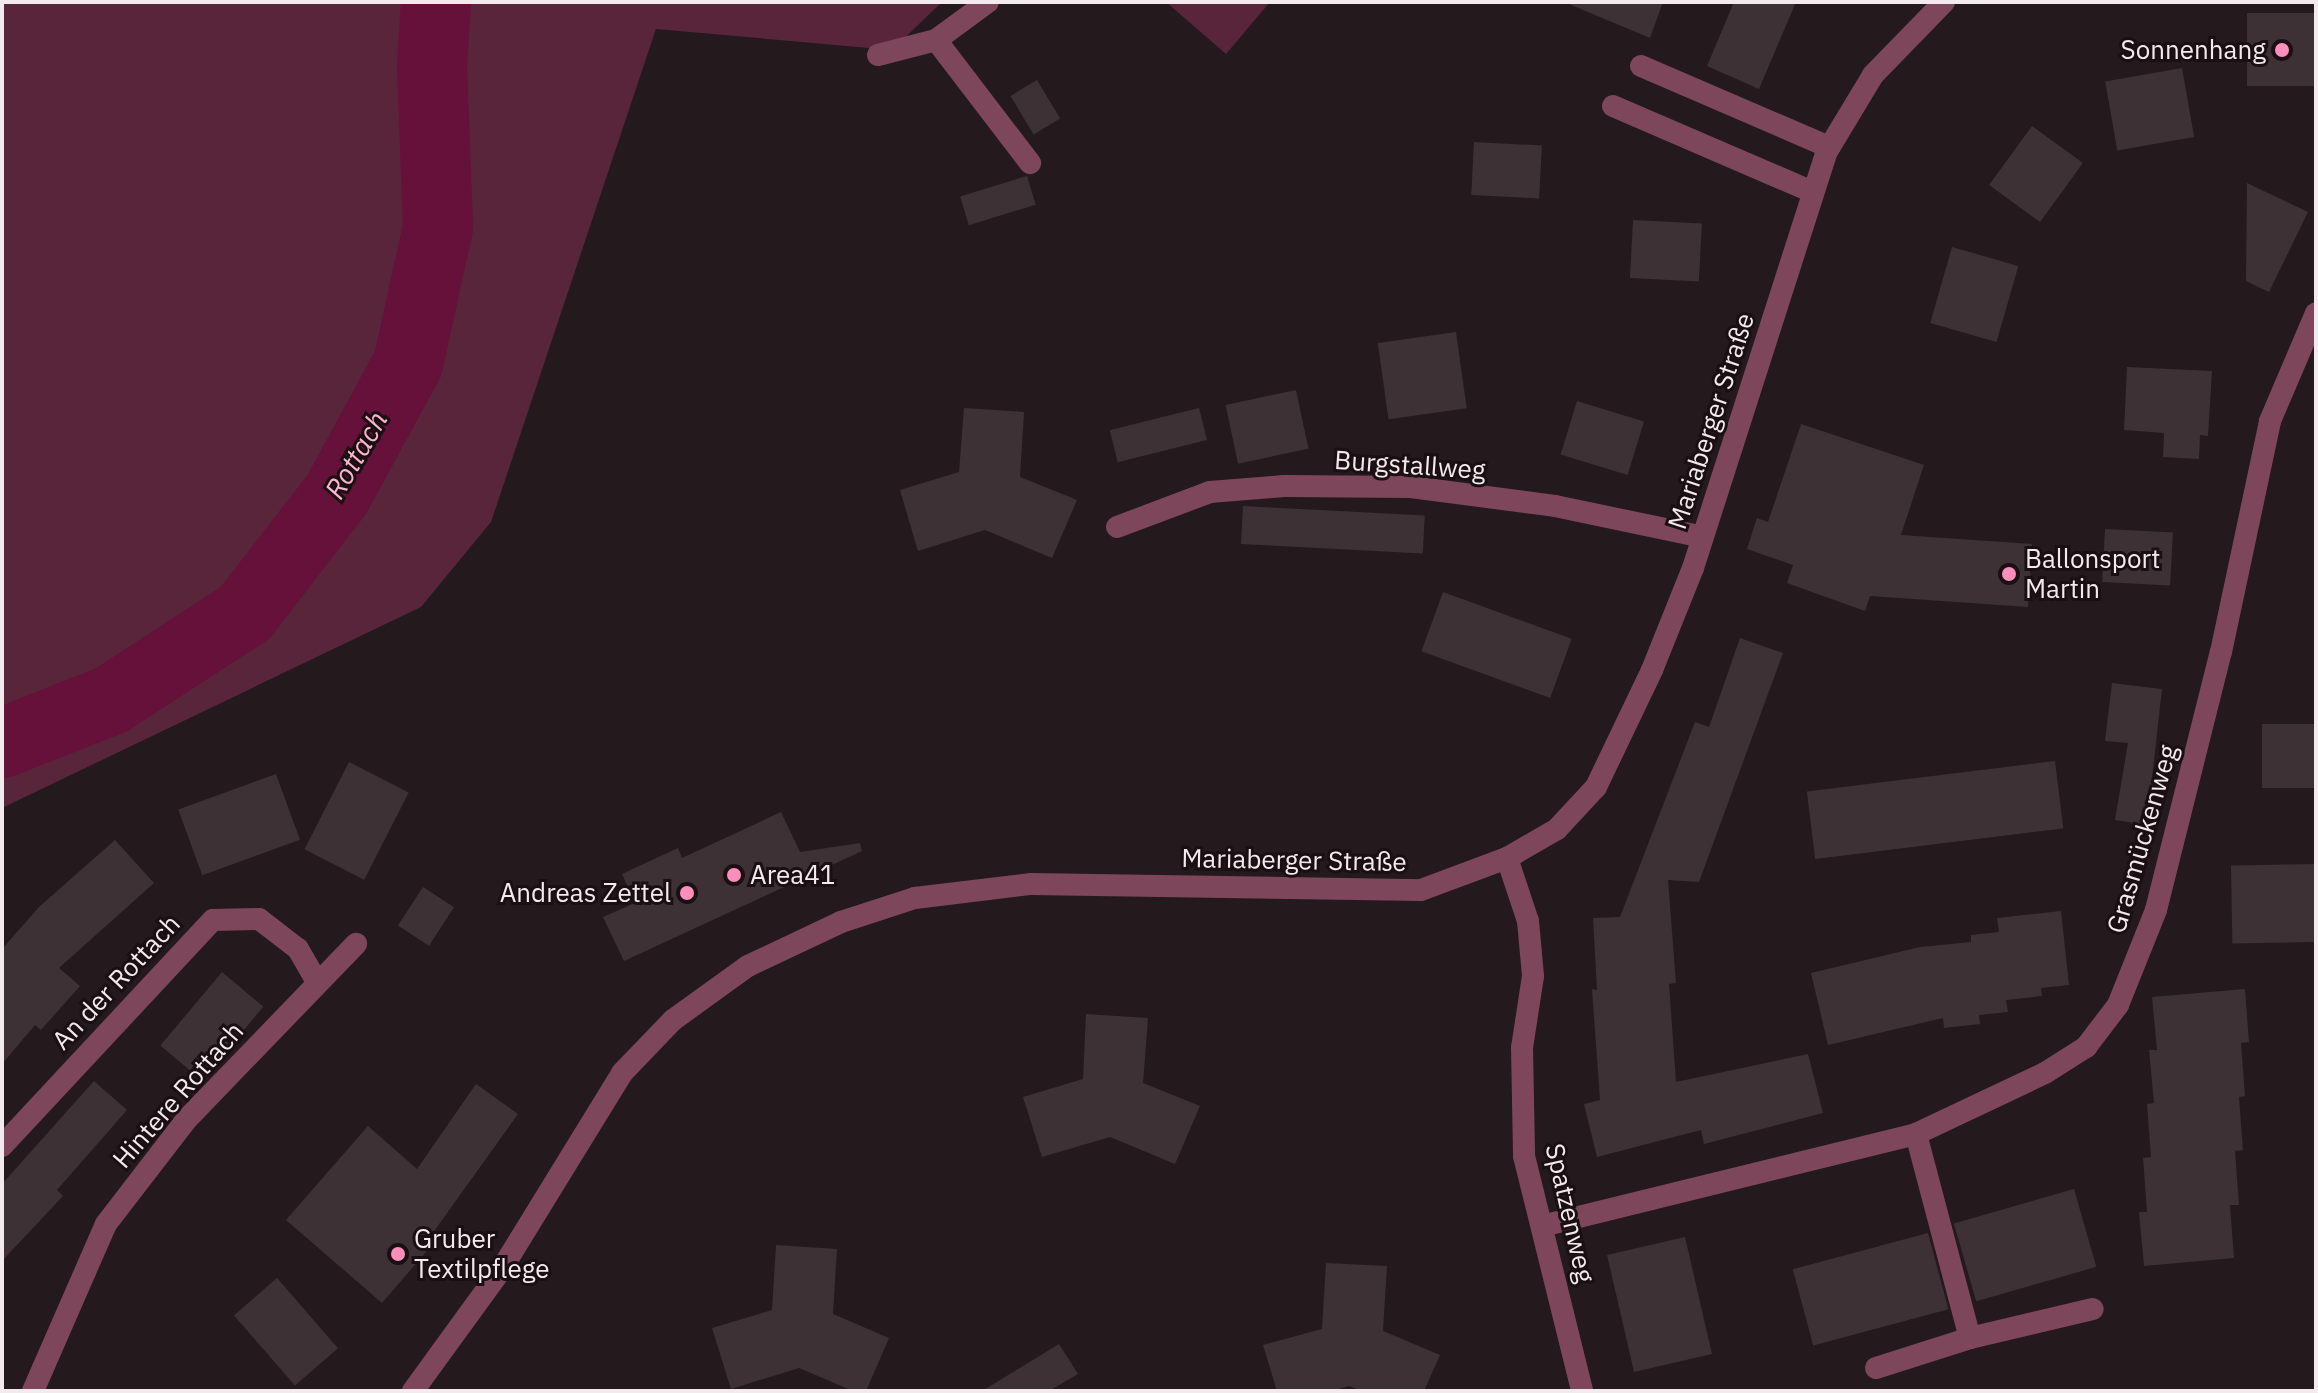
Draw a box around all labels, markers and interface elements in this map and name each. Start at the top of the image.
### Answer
place label: Sonnenhang [2121,34,2266,66]
marker: Sonnenhang [2273,41,2291,59]
street label: Mariaberger Straße [1661,309,1761,533]
water label: Rottach [318,405,394,505]
street label: Burgstallweg [1333,444,1487,486]
place label: Ballonsport Martin [2025,543,2160,604]
marker: Ballonsport Martin [2000,565,2018,583]
street label: Grasmückenweg [2100,741,2184,937]
street label: Mariaberger Straße [1181,842,1407,878]
place label: Area41 [750,859,835,891]
marker: Area41 [725,866,743,884]
place label: Andreas Zettel [500,877,671,909]
marker: Andreas Zettel [678,884,696,902]
street label: An der Rottach [46,908,186,1056]
street label: Hintere Rottach [106,1016,250,1174]
street label: Spatzenweg [1539,1140,1601,1286]
place label: Gruber Textilpflege [414,1223,550,1284]
marker: Gruber Textilpflege [389,1245,407,1263]

